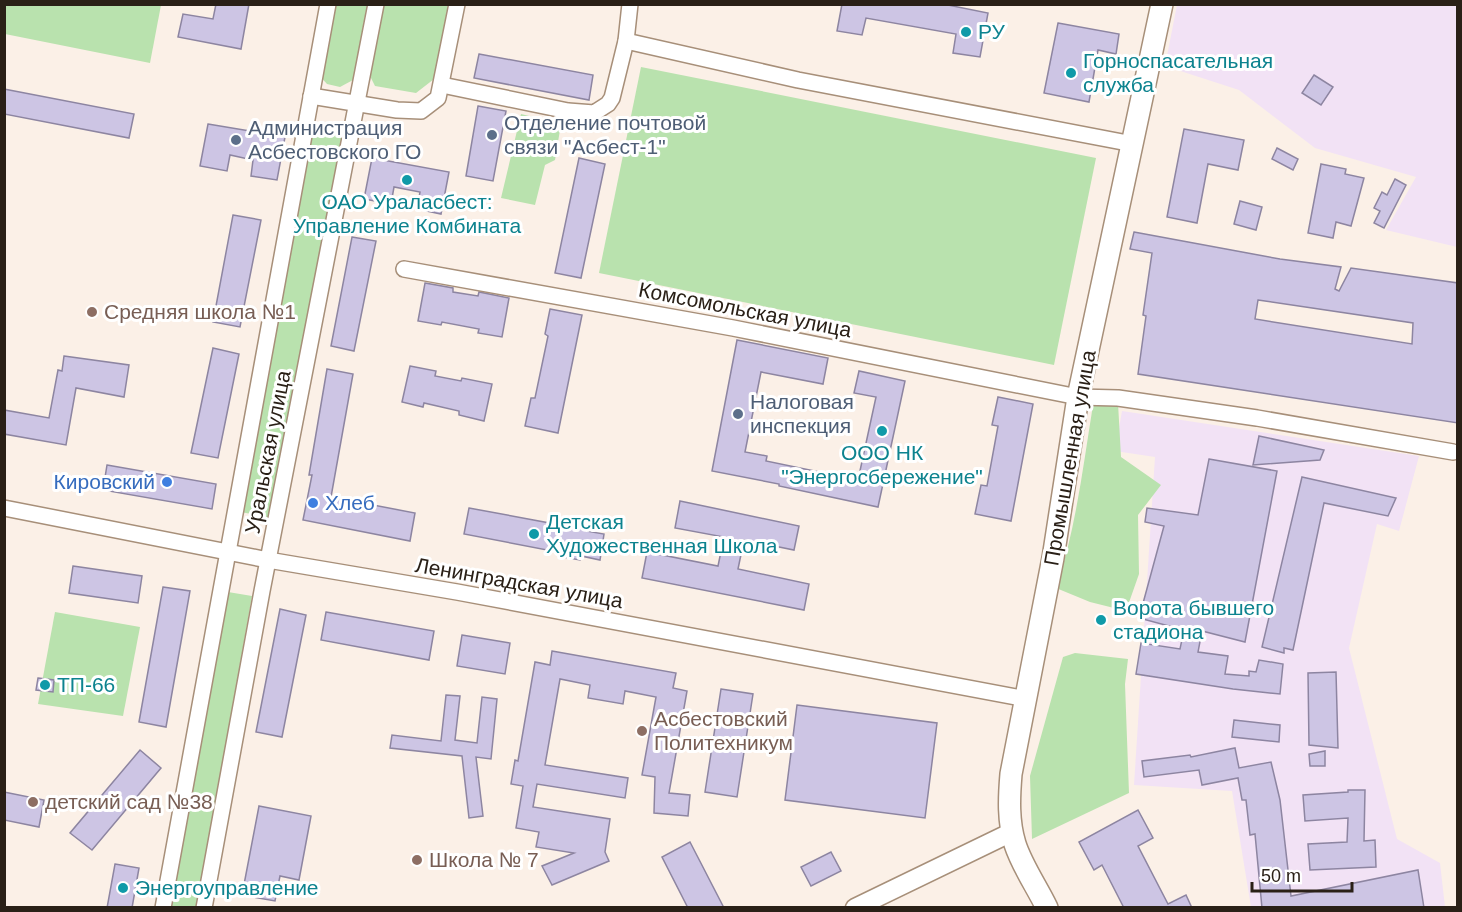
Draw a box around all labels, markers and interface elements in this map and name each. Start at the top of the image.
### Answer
place label: РУ [978,20,1006,43]
marker: РУ [959,25,973,39]
place label: Горноспасательная служба [1083,49,1273,96]
marker: Горноспасательная служба [1064,66,1078,80]
place label: Отделение почтовой связи "Асбест-1" [504,111,706,158]
place label: Администрация Асбестовского ГО [248,116,421,163]
marker: Отделение почтовой связи "Асбест-1" [485,128,499,142]
marker: Администрация Асбестовского ГО [229,133,243,147]
marker: ОАО Ураласбест: Управление Комбината [400,173,414,187]
place label: ОАО Ураласбест: Управление Комбината [293,190,521,237]
street label: Комсомольская улица [637,278,854,342]
place label: Средняя школа №1 [104,300,296,323]
marker: Средняя школа №1 [85,305,99,319]
street label: Промышленная улица [1039,348,1100,568]
street label: Уральская улица [240,368,295,535]
place label: Налоговая инспекция [750,390,854,437]
marker: Налоговая инспекция [731,407,745,421]
marker: ООО НК "Энергосбережение" [875,424,889,438]
place label: ООО НК "Энергосбережение" [781,441,983,488]
place label: Кировский [54,470,155,493]
marker: Кировский [160,475,174,489]
place label: Хлеб [325,491,375,514]
marker: Хлеб [306,496,320,510]
place label: Детская Художественная Школа [546,510,778,557]
marker: Детская Художественная Школа [527,527,541,541]
street label: Ленинградская улица [413,553,625,612]
place label: Ворота бывшего стадиона [1113,596,1274,643]
marker: Ворота бывшего стадиона [1094,613,1108,627]
place label: ТП-66 [57,673,115,696]
marker: ТП-66 [38,678,52,692]
place label: Асбестовский Политехникум [654,707,793,754]
marker: Асбестовский Политехникум [635,724,649,738]
place label: детский сад №38 [45,790,213,813]
marker: детский сад №38 [26,795,40,809]
place label: Школа № 7 [429,848,539,871]
marker: Школа № 7 [410,853,424,867]
scale bar [1252,855,1352,893]
text: 50 m [1261,866,1301,886]
place label: Энергоуправление [135,876,319,899]
marker: Энергоуправление [116,881,130,895]

